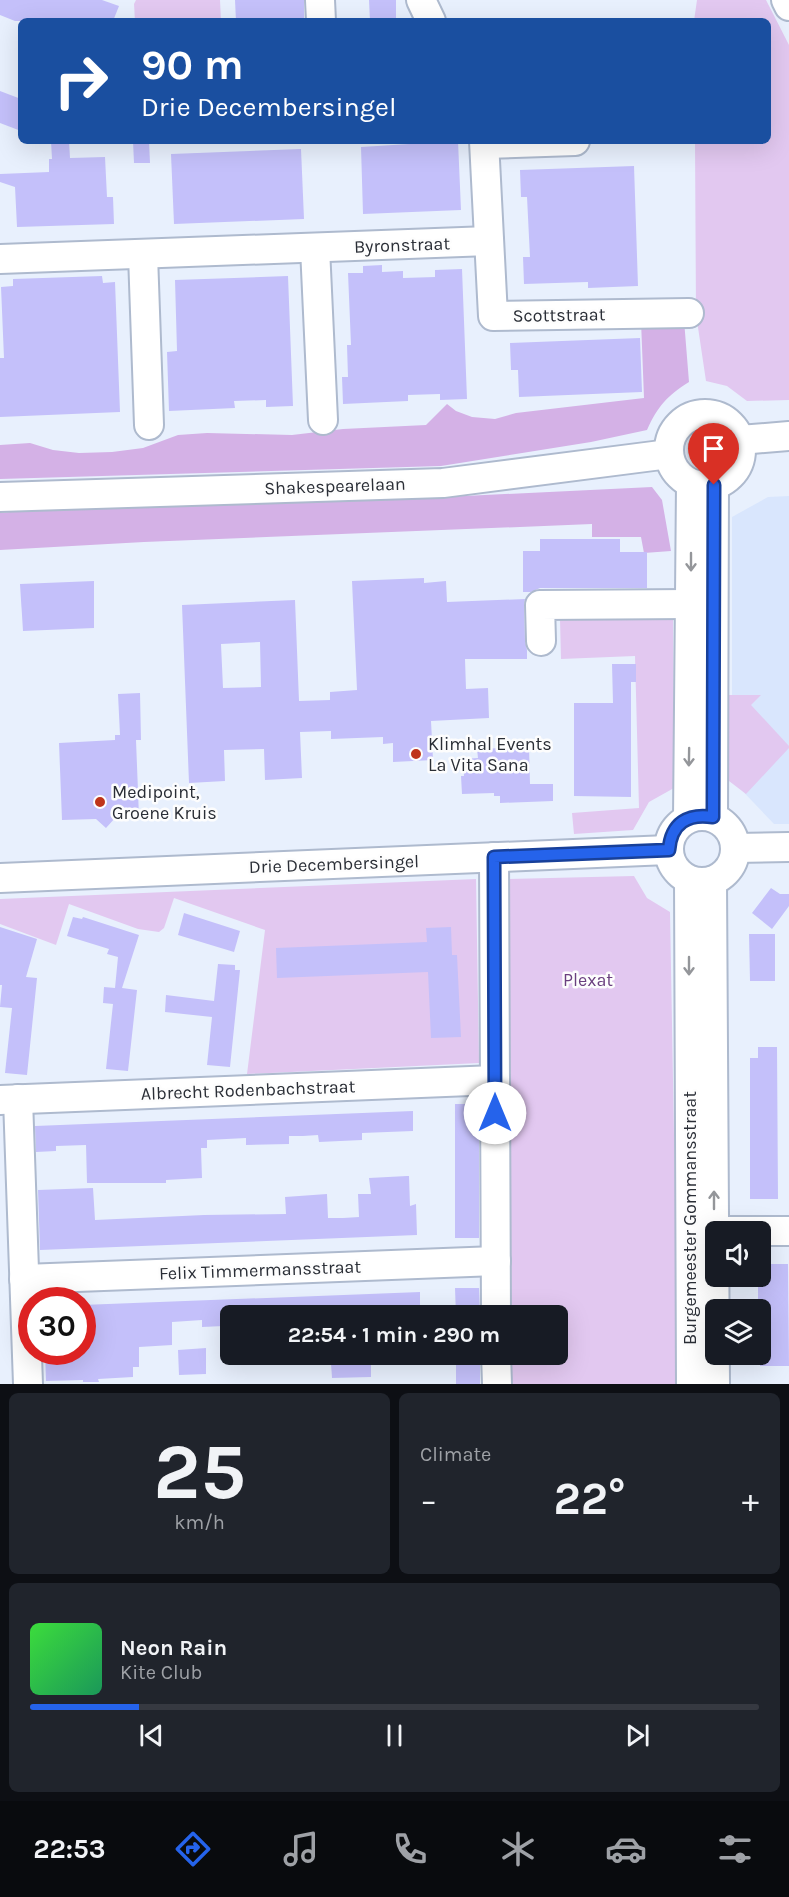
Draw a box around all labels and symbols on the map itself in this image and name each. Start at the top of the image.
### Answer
street label: Byronstraat [354,232,451,258]
street label: Scottstraat [512,303,606,327]
pin [688,423,739,485]
street label: Shakespearelaan [264,473,406,499]
one-way arrow [685,551,697,571]
place label: Klimhal Events La Vita Sana [428,733,552,776]
one-way arrow [683,746,695,766]
marker: Klimhal Events La Vita Sana [409,747,423,761]
place label: Medipoint, Groene Kruis [112,781,217,824]
marker: Medipoint, Groene Kruis [93,795,107,809]
street label: Drie Decembersingel [249,850,419,878]
one-way arrow [683,955,695,975]
park label: Plexat [563,969,613,991]
street label: Albrecht Rodenbachstraat [140,1075,356,1105]
position arrow [463,1081,527,1145]
street label: Burgemeester Gommansstraat [679,1091,701,1345]
one-way arrow [709,1190,720,1210]
street label: Felix Timmermansstraat [159,1255,362,1285]
speed limit sign: 30 [18,1287,96,1365]

